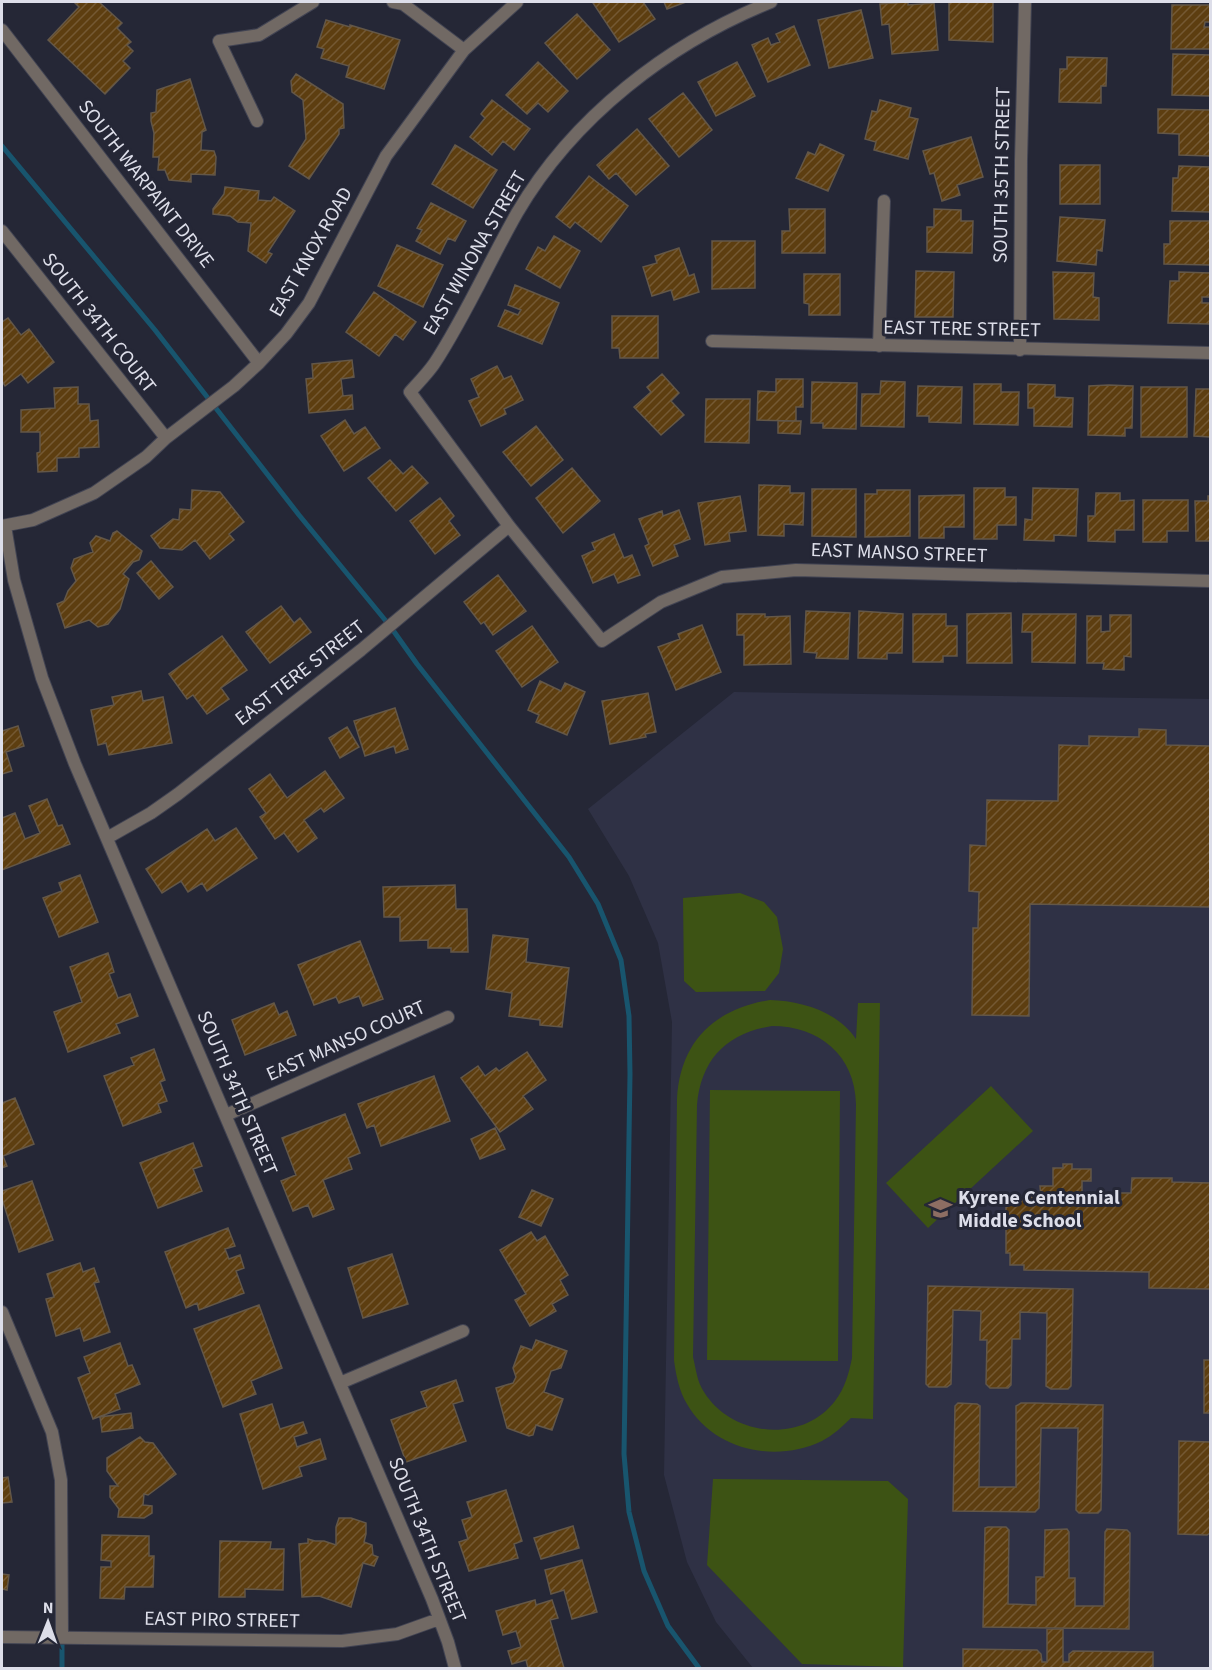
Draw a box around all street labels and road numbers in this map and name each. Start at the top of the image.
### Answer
street label: SOUTH 35TH STREET [986,86,1018,263]
street label: SOUTH WARPAINT DRIVE [71,94,221,274]
street label: EAST WINONA STREET [416,165,534,340]
street label: EAST KNOX ROAD [262,182,360,322]
street label: SOUTH 34TH COURT [35,247,163,399]
street label: EAST TERE STREET [883,314,1041,344]
street label: EAST MANSO STREET [810,536,988,570]
street label: EAST TERE STREET [229,613,371,733]
street label: EAST MANSO COURT [262,993,430,1089]
street label: SOUTH 34TH STREET [190,1006,284,1180]
street label: SOUTH 34TH STREET [381,1453,473,1627]
street label: EAST PIRO STREET [144,1605,300,1635]

